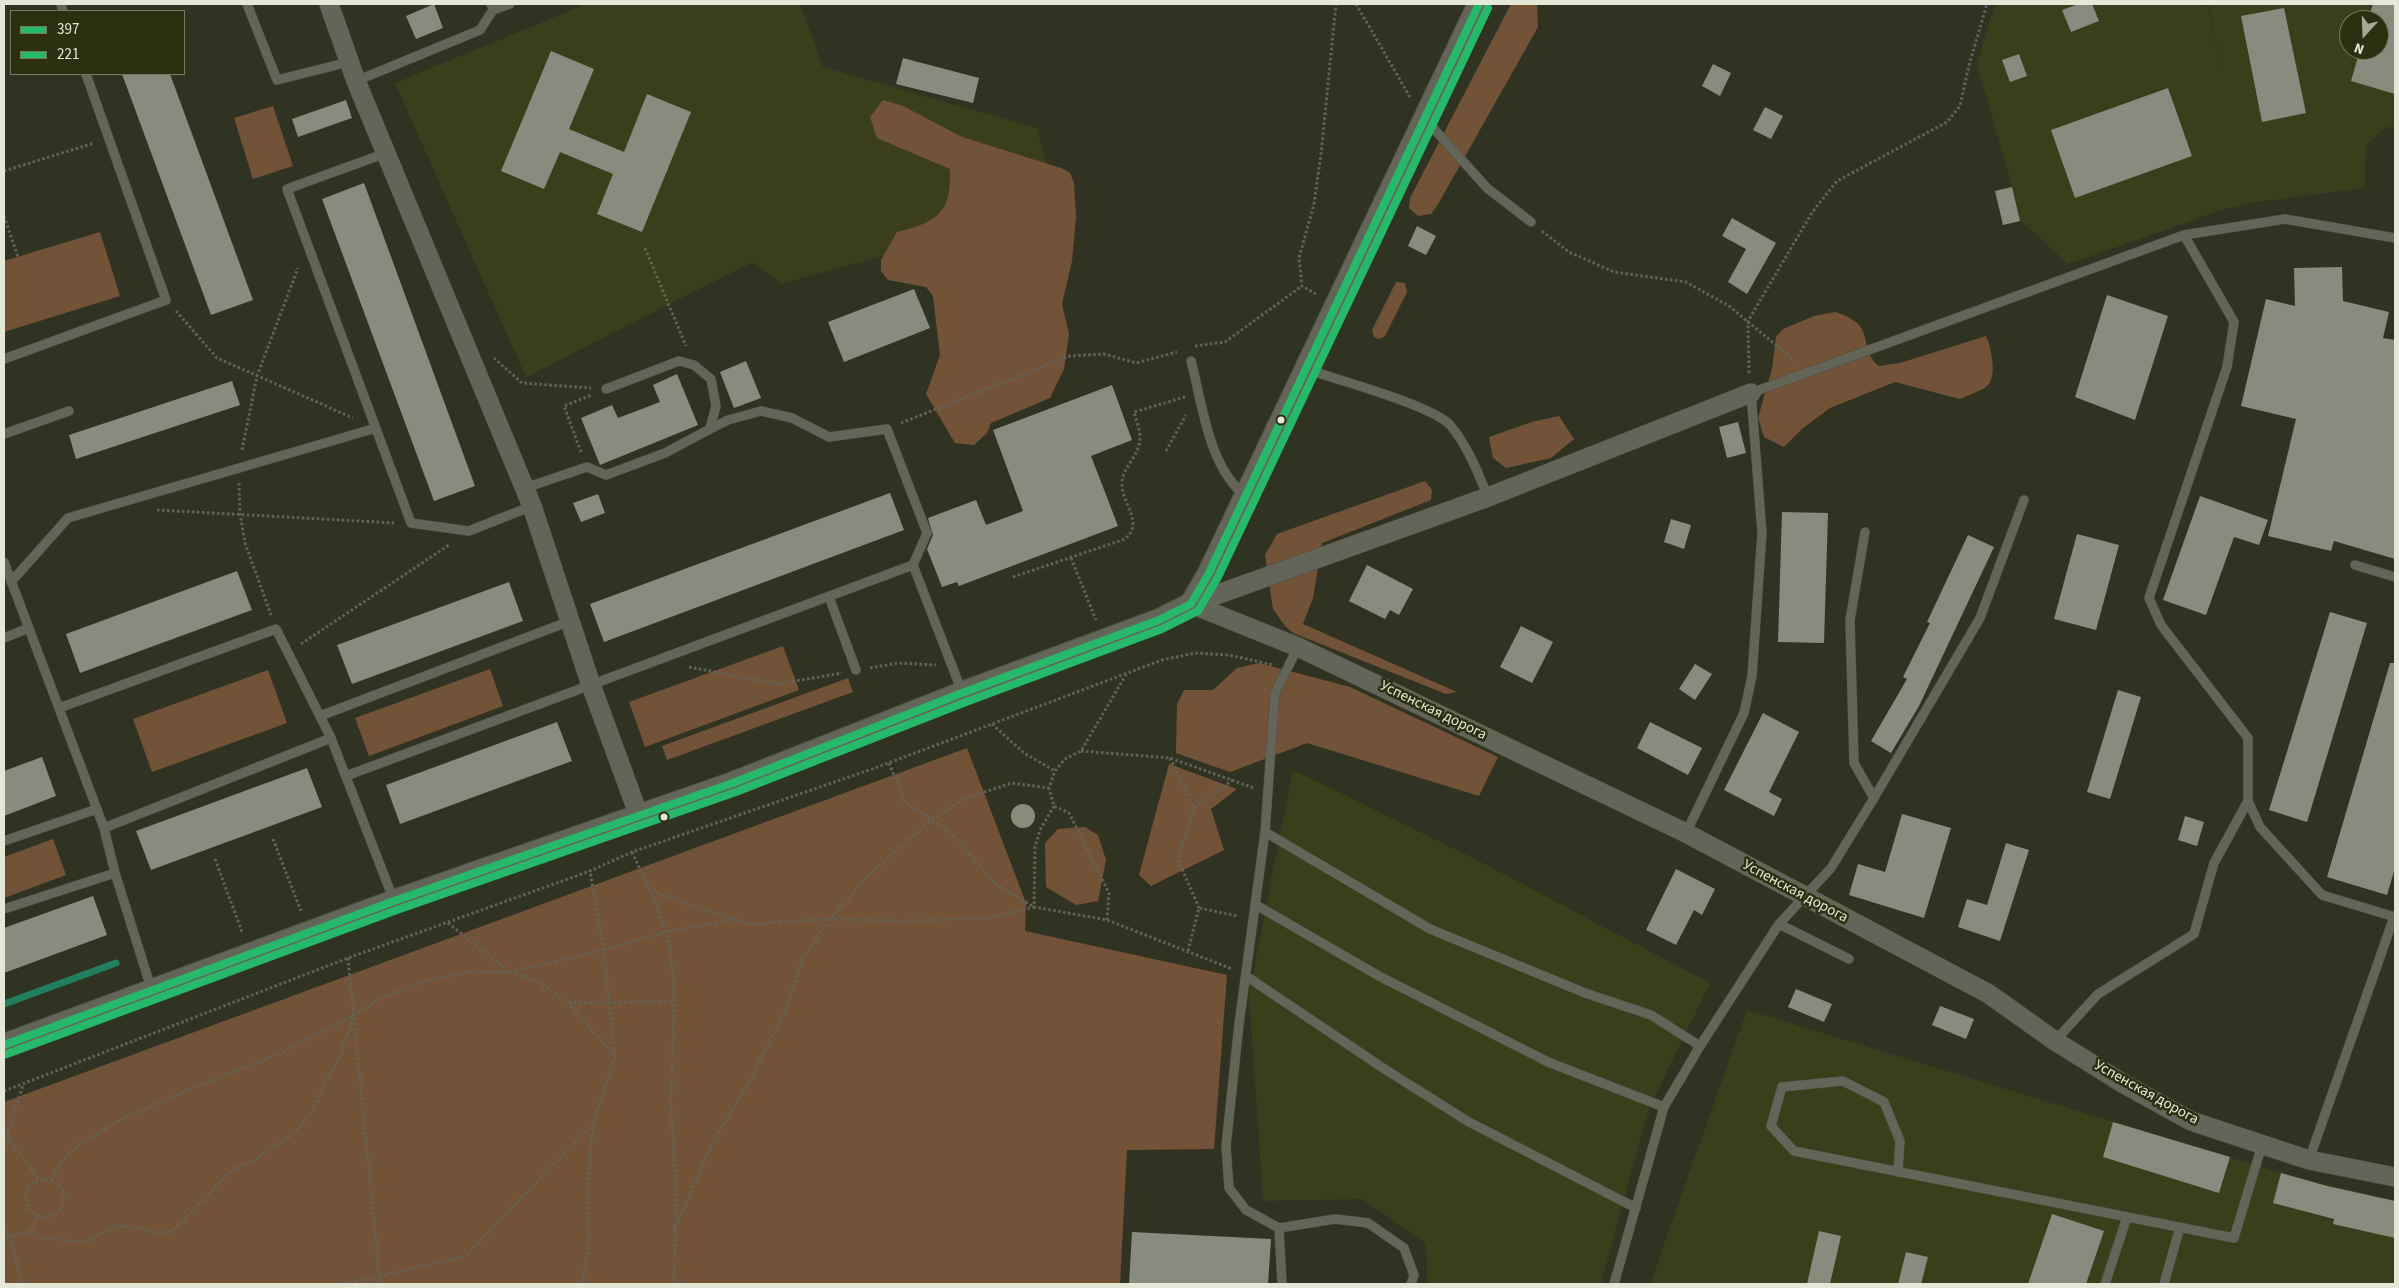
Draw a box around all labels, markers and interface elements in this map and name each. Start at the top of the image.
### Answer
legend [10,10,185,75]
north arrow [2339,10,2389,60]
text: 397 [57,19,79,40]
text: N [2351,37,2367,59]
text: 221 [57,44,79,65]
unlabelled marker [1276,415,1286,425]
street label: Успенская дорога [1377,677,1489,745]
unlabelled marker [659,812,669,822]
street label: Успенская дорога [1739,857,1851,927]
street label: Успенская дорога [2091,1057,2201,1129]

